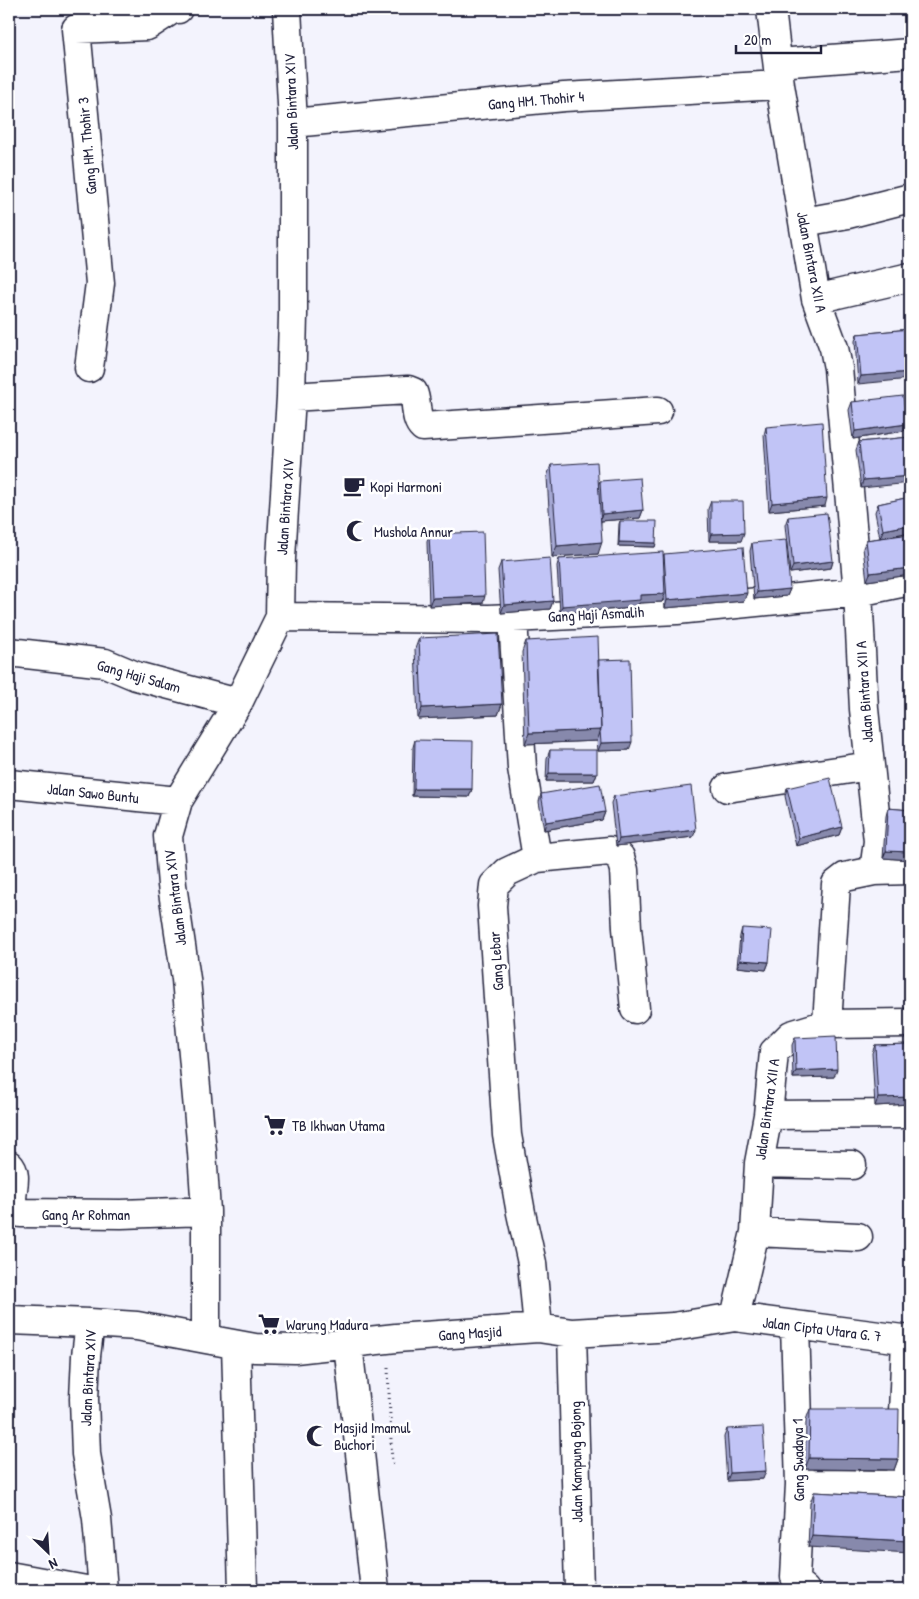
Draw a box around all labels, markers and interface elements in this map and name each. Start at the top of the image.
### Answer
scale bar [736,22,822,54]
text: 20 m [744,29,771,50]
street label: Jalan Bintara XIV [279,53,303,151]
street label: Gang HM. Thohir 4 [487,85,585,115]
street label: Gang HM. Thohir 3 [72,96,102,196]
street label: Jalan Bintara XII A [792,210,832,315]
street label: Jalan Bintara XIV [271,458,299,556]
cafe icon: Kopi Harmoni [341,473,367,499]
place label: Kopi Harmoni [370,476,442,497]
mosque icon: Mushola Annur [344,518,370,544]
place label: Mushola Annur [374,521,453,542]
street label: Gang Haji Asmalih [547,601,645,627]
street label: Jalan Bintara XII A [850,640,878,744]
street label: Gang Haji Salam [95,654,183,698]
street label: Jalan Sawo Buntu [46,778,140,808]
street label: Jalan Bintara XIV [159,848,191,947]
street label: Gang Lebar [483,930,509,991]
street label: Jalan Bintara XII A [749,1056,785,1161]
supermarket icon: TB Ikhwan Utama [262,1112,288,1138]
place label: TB Ikhwan Utama [292,1115,385,1136]
street label: Gang Ar Rohman [42,1204,130,1225]
supermarket icon: Warung Madura [256,1311,282,1337]
street label: Jalan Cipta Utara G. 7 [761,1311,883,1347]
place label: Warung Madura [286,1314,368,1335]
street label: Gang Masjid [438,1320,502,1346]
street label: Jalan Bintara XIV [75,1329,101,1427]
street label: Jalan Kampung Bojong [564,1401,588,1523]
place label: Masjid Imamul Buchori [334,1417,411,1455]
street label: Gang Swadaya 1 [787,1419,809,1501]
mosque icon: Masjid Imamul Buchori [304,1423,330,1449]
north arrow [22,1526,72,1576]
text: N [46,1554,61,1575]

